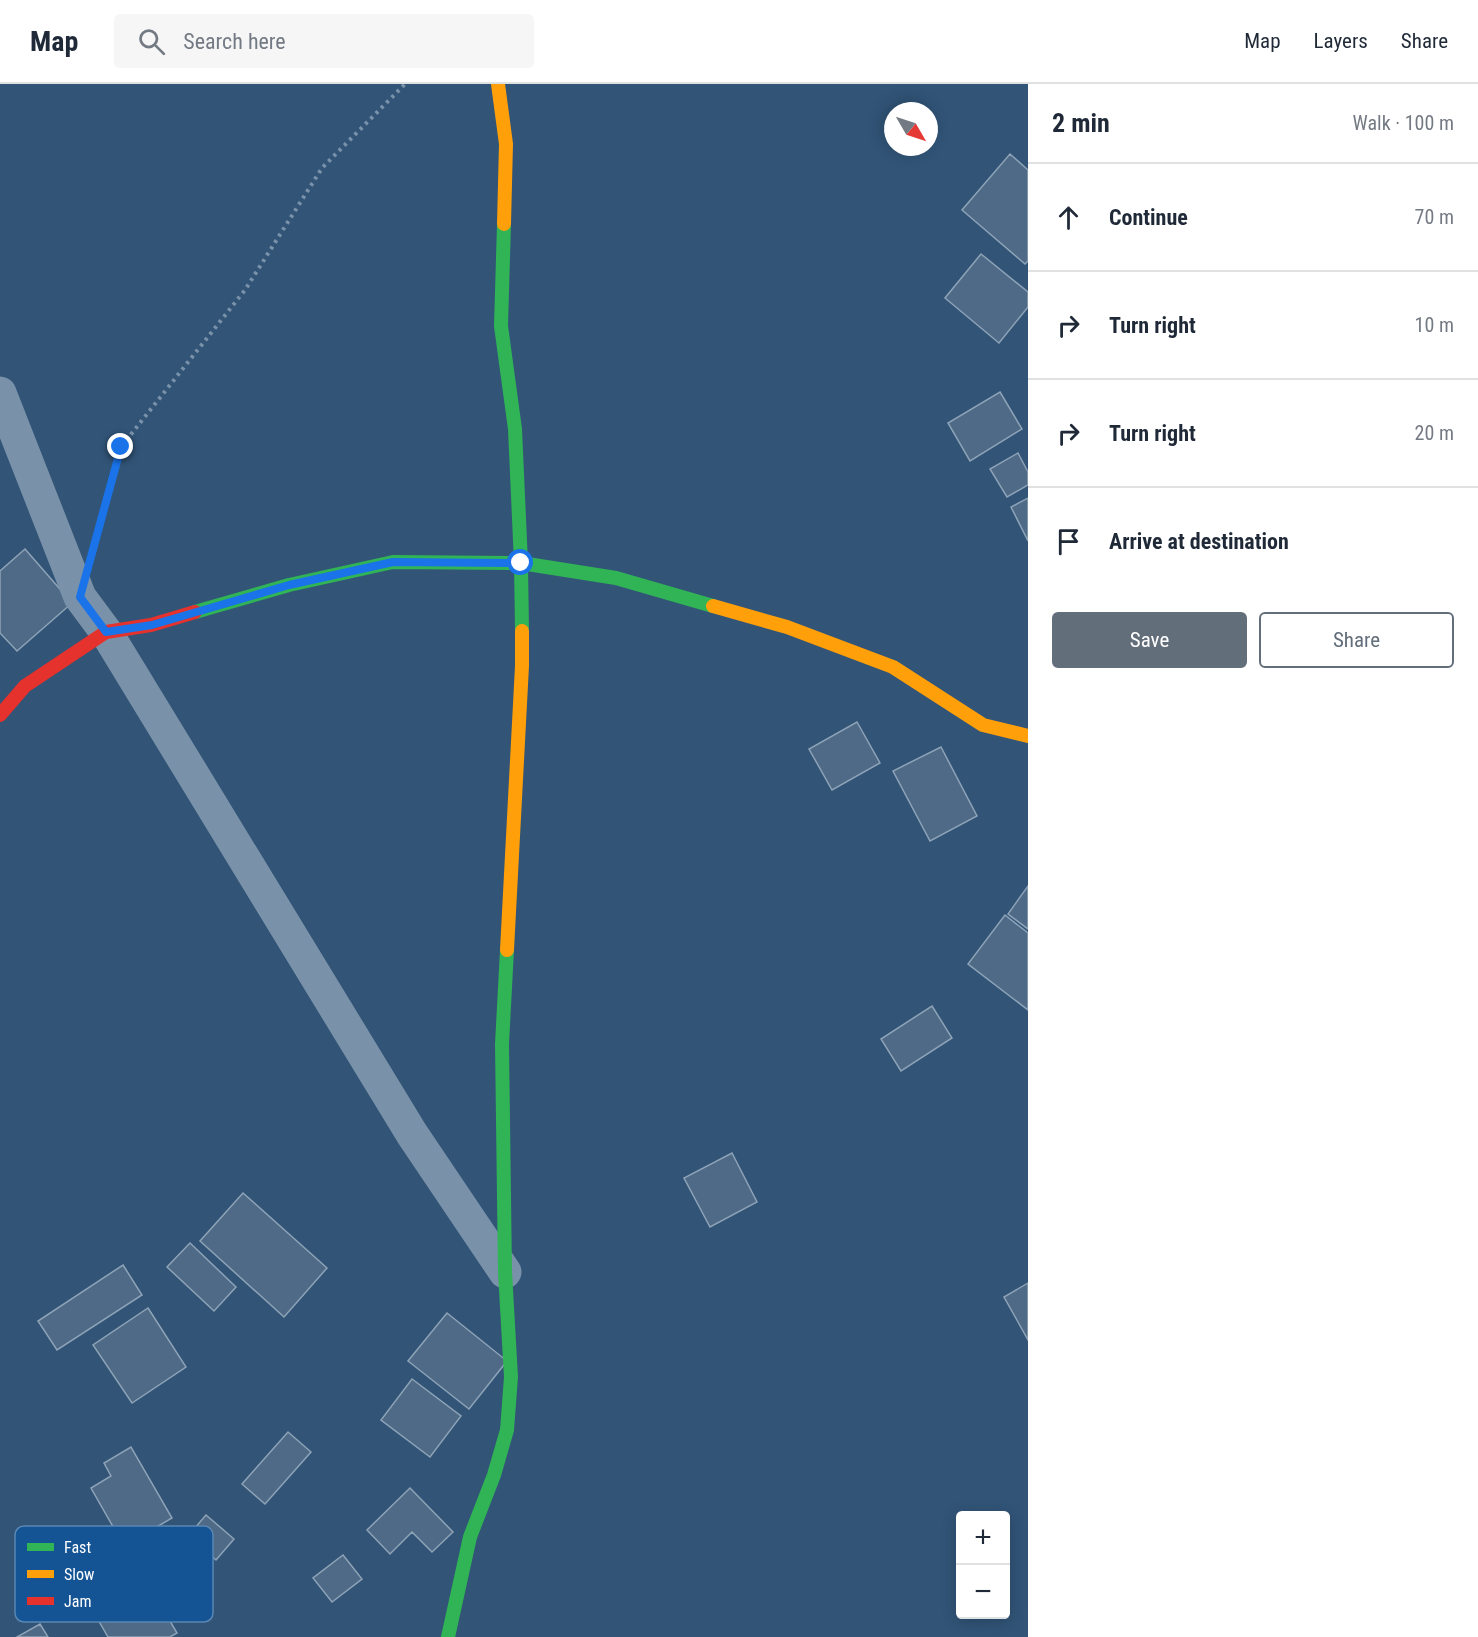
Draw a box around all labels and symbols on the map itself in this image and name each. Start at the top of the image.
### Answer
north arrow [884,102,938,156]
route end [107,433,133,459]
route start [507,549,533,575]
legend [15,1526,213,1622]
text: Fast [64,1538,91,1557]
text: Slow [64,1565,94,1584]
text: Jam [64,1592,91,1611]

